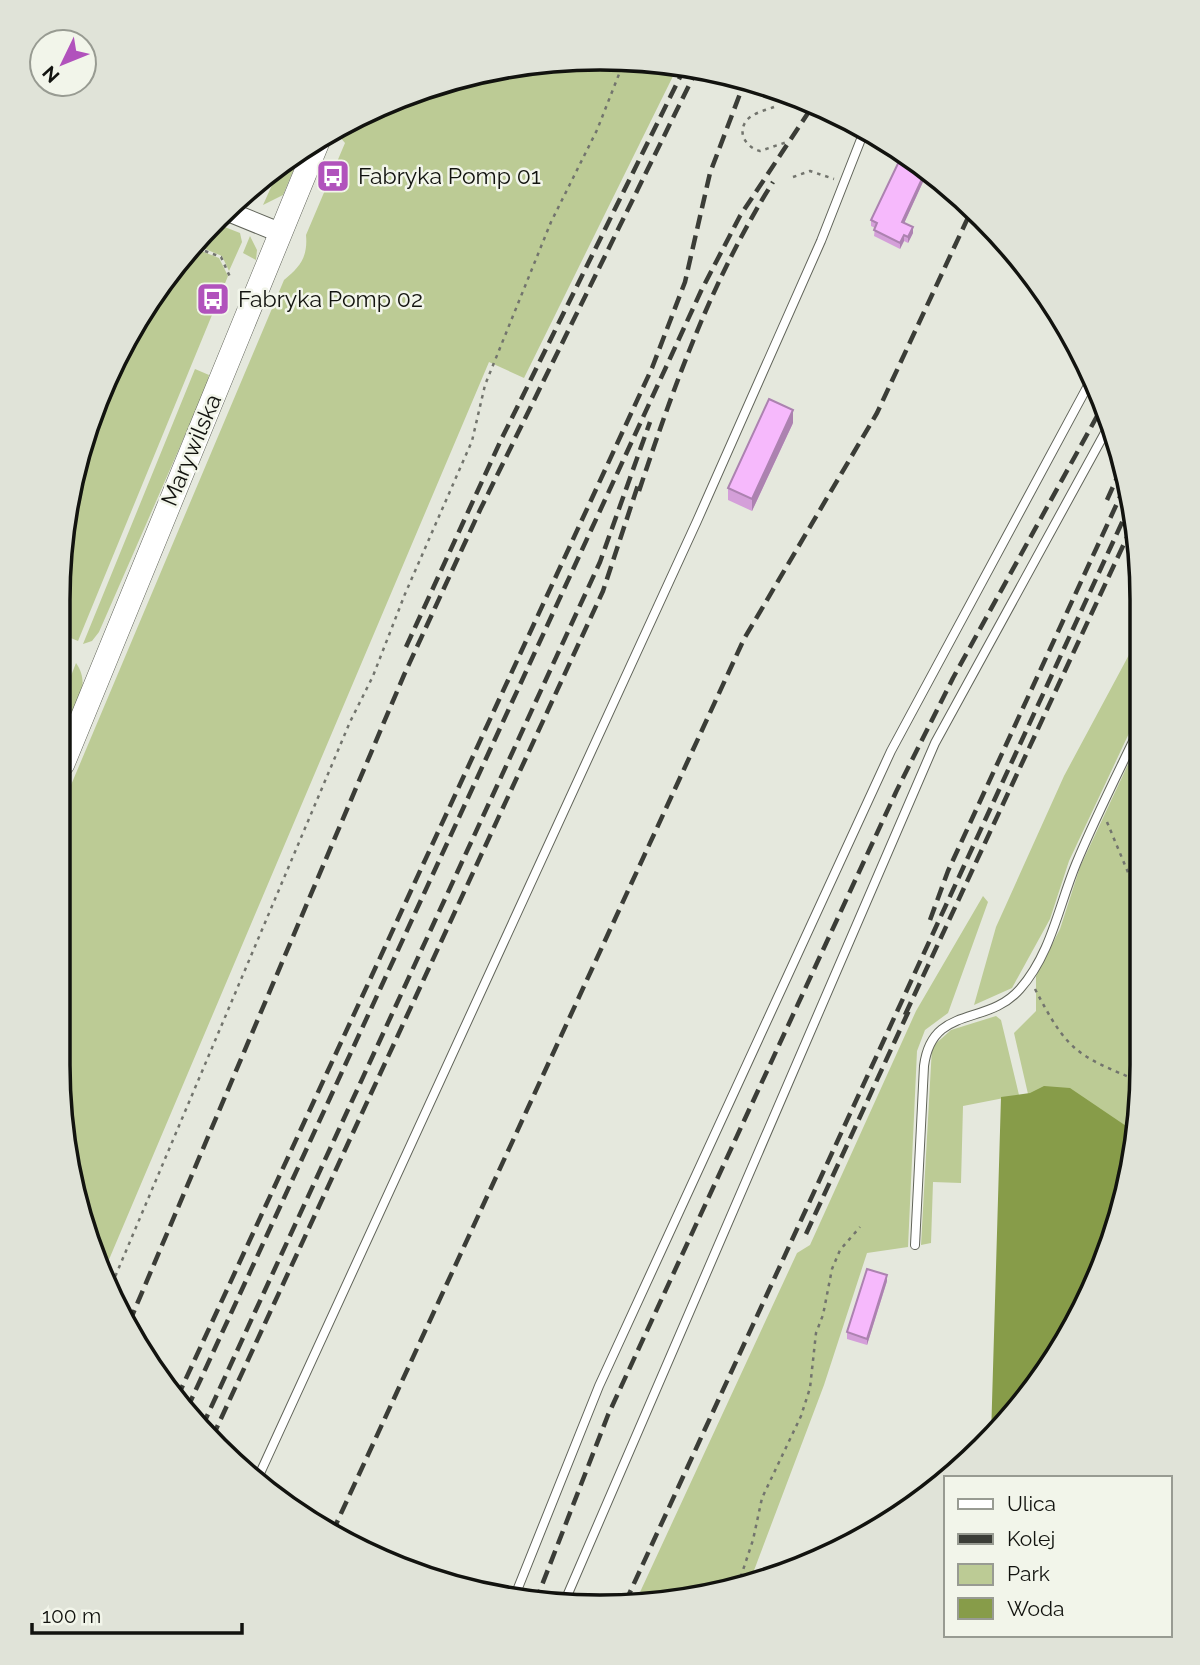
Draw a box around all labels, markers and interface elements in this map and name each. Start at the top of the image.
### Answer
north arrow [28,28,98,98]
text: N [38,62,64,87]
bus stop icon: Fabryka Pomp 01 [314,157,352,195]
place label: Fabryka Pomp 01 [358,162,541,189]
bus stop icon: Fabryka Pomp 02 [194,280,232,318]
place label: Fabryka Pomp 02 [238,285,423,312]
street label: Marywilska [155,390,226,510]
legend [944,1476,1172,1637]
text: Ulica [1007,1491,1056,1516]
text: Kolej [1007,1526,1055,1551]
text: Park [1007,1561,1050,1586]
scale bar [32,1592,242,1636]
text: Woda [1007,1596,1065,1621]
text: 100 m [42,1603,101,1628]

